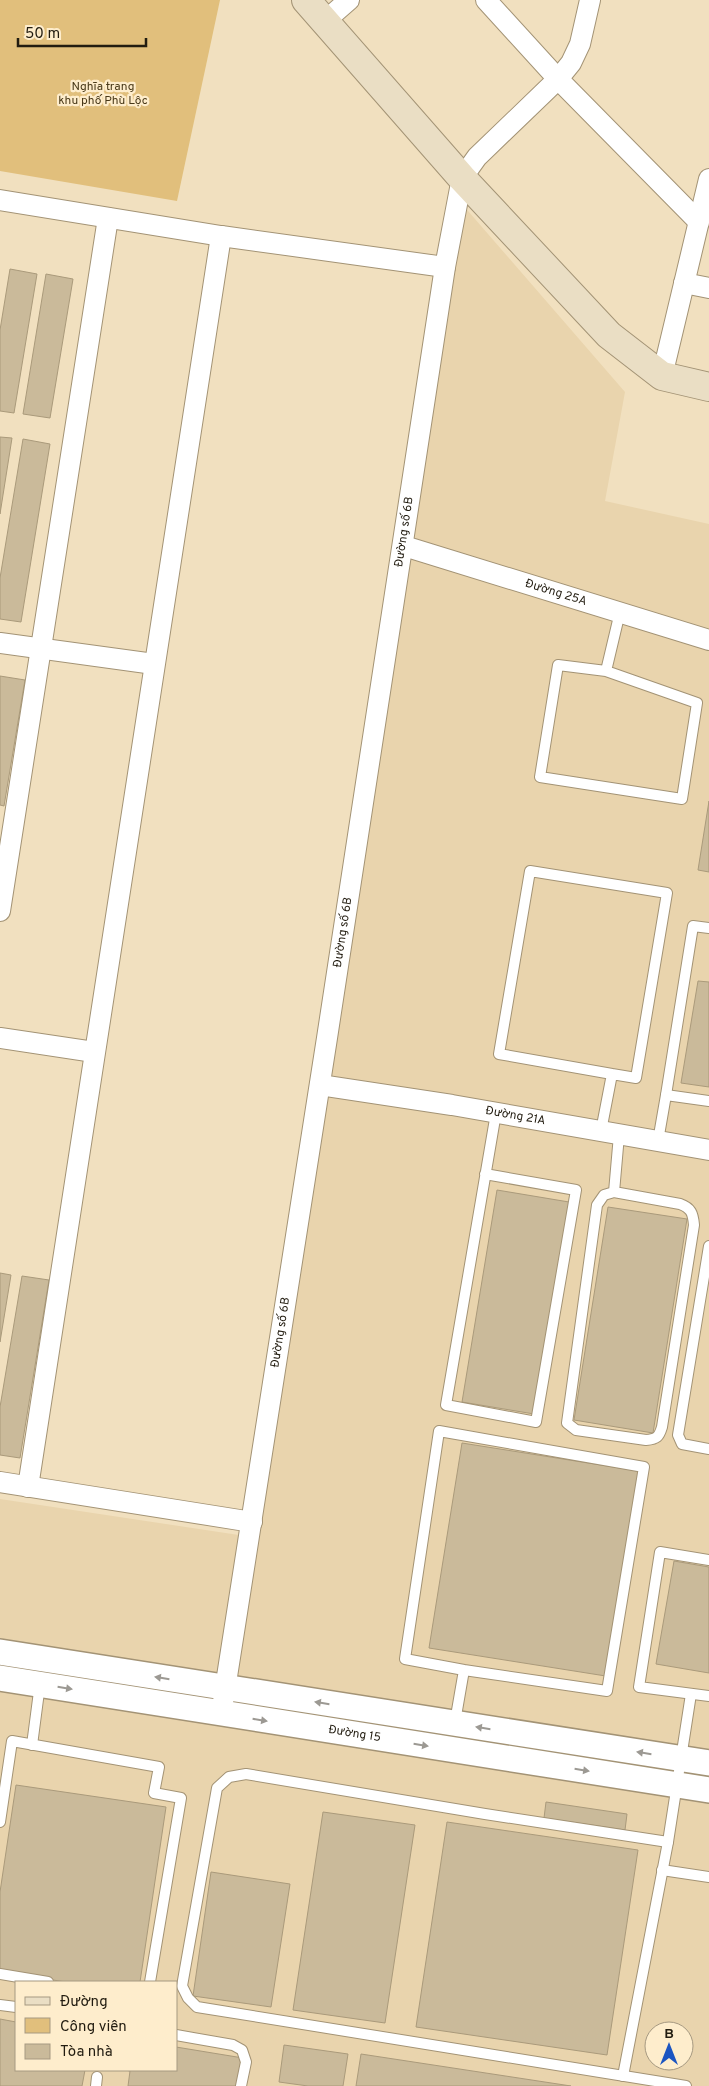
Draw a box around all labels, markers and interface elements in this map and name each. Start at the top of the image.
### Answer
scale bar [18,15,145,47]
text: 50 m [25,25,60,44]
park label: Nghĩa trang khu phố Phù Lộc [58,79,148,109]
street label: Đường số 6B [391,496,418,568]
street label: Đường 25A [523,576,589,610]
street label: Đường số 6B [330,896,356,969]
street label: Đường 21A [484,1103,547,1129]
street label: Đường số 6B [267,1296,294,1369]
one-way arrow [154,1673,170,1681]
one-way arrow [58,1685,74,1693]
one-way arrow [314,1698,330,1706]
one-way arrow [253,1716,269,1724]
street label: Đường 15 [327,1722,382,1746]
one-way arrow [475,1723,491,1731]
one-way arrow [413,1741,429,1749]
one-way arrow [635,1749,651,1757]
one-way arrow [574,1766,590,1774]
legend [15,1981,178,2071]
text: Đường [60,1993,108,2012]
text: Công viên [60,2018,127,2037]
north arrow [644,2021,694,2071]
text: B [664,2026,674,2043]
text: Tòa nhà [60,2043,113,2062]

